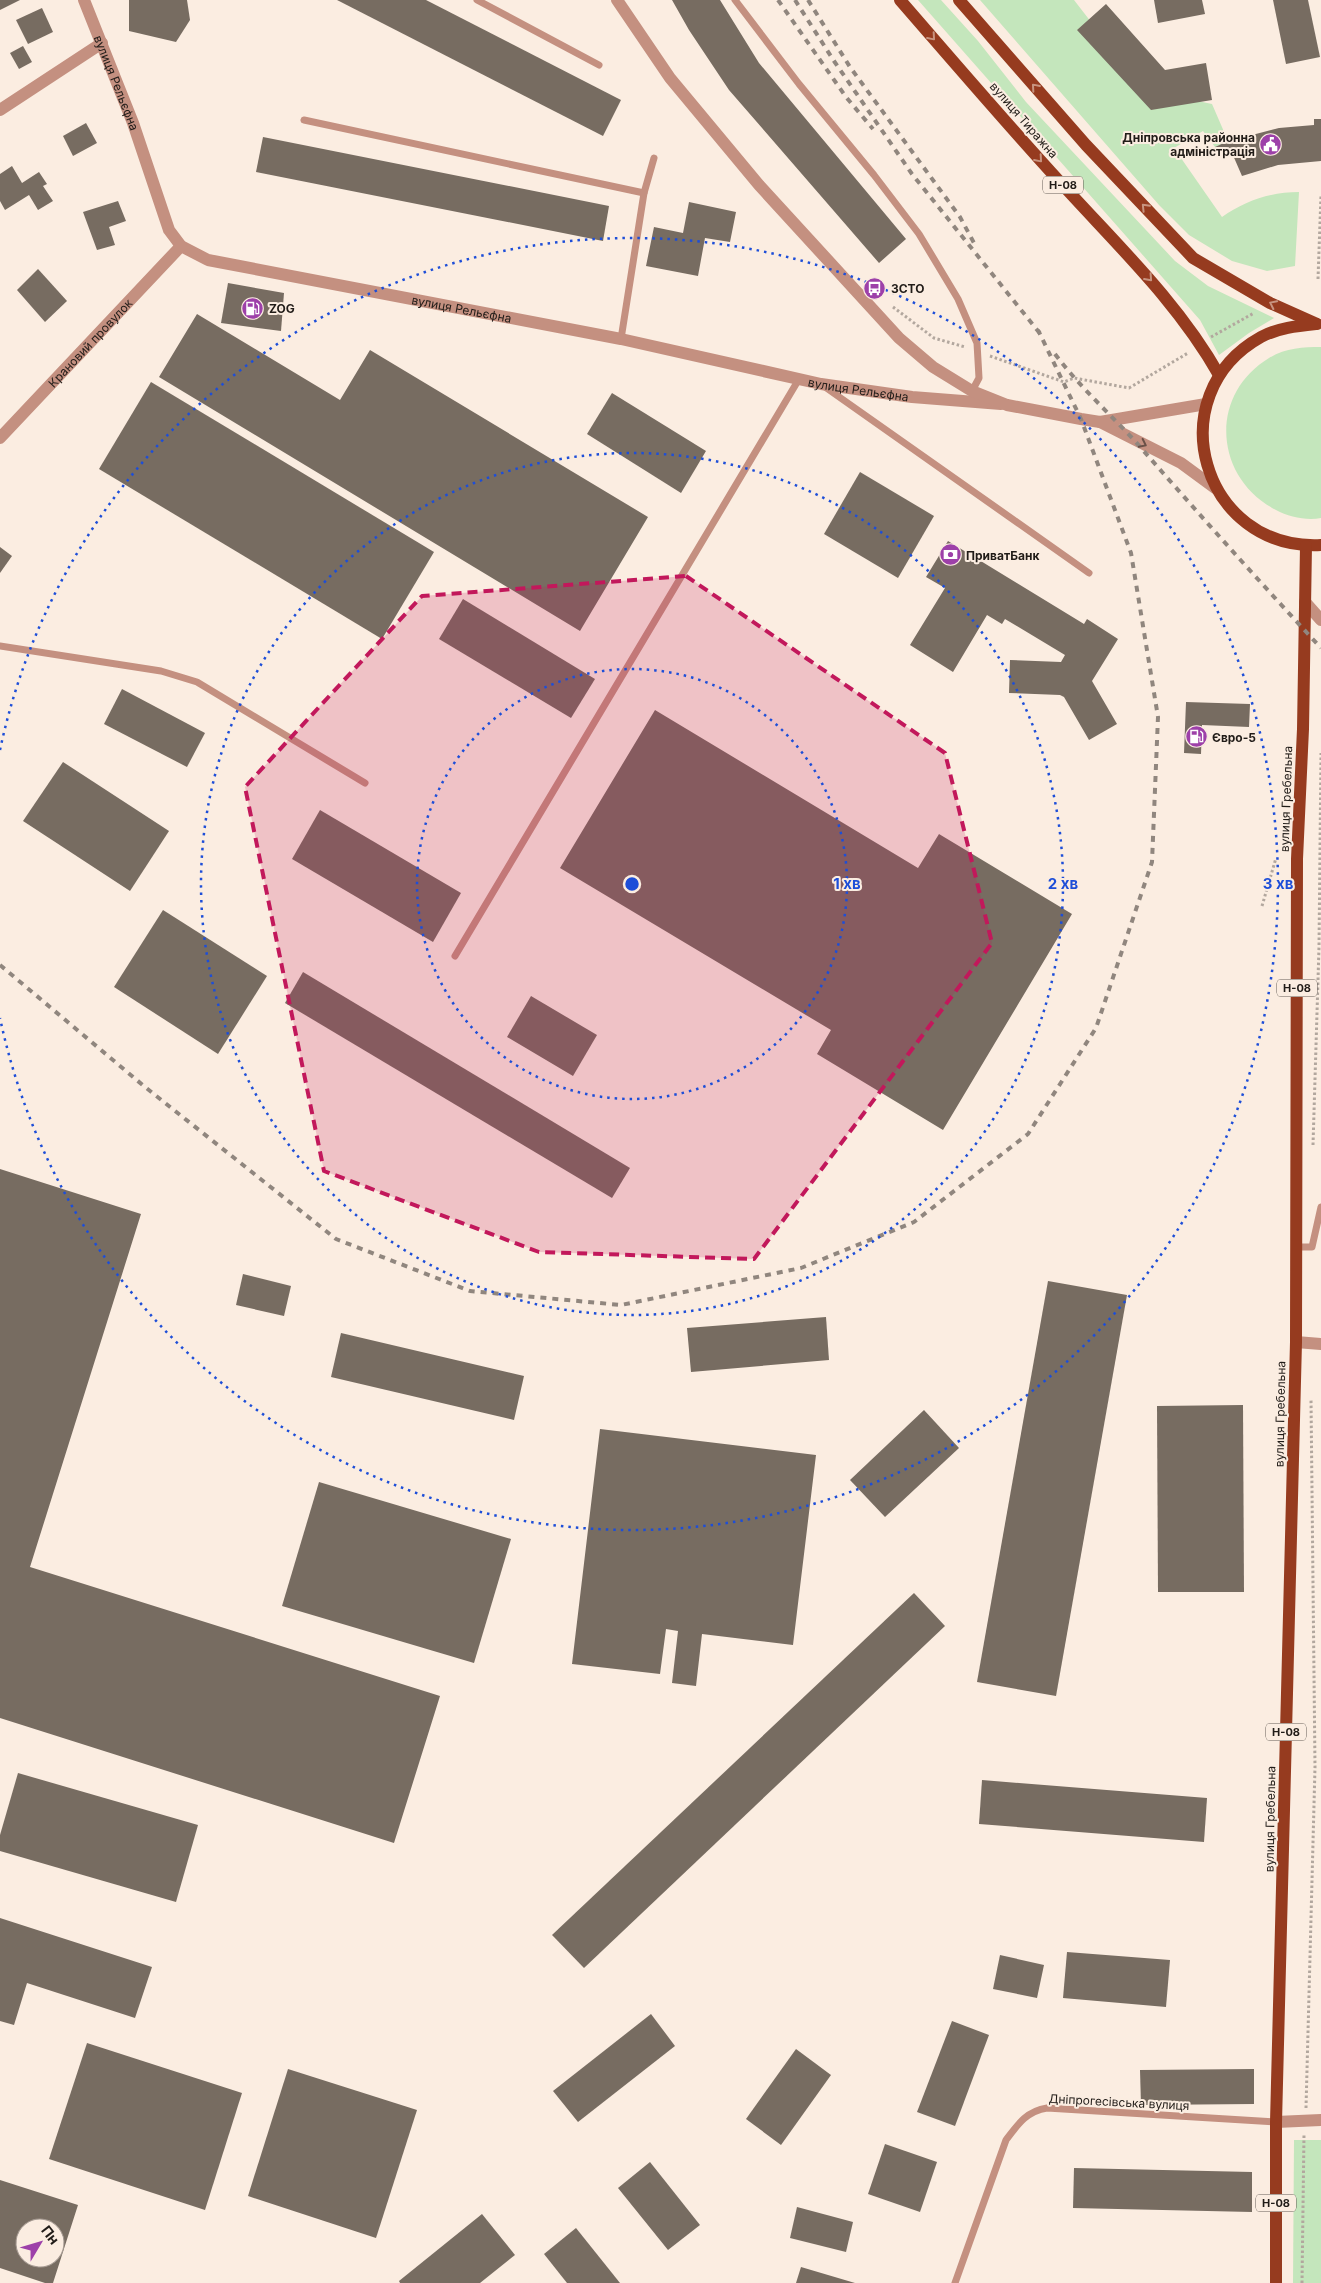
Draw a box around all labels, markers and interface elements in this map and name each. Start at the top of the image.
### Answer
one-way arrow [926,31,935,40]
street label: вулиця Рельєфна [91,33,142,132]
street label: вулиця Тиражна [987,79,1061,161]
one-way arrow [1032,84,1041,93]
place label: Дніпровська районна адміністрація [1122,130,1255,159]
public building icon: Дніпровська районна адміністрація [1259,132,1283,156]
one-way arrow [1034,153,1043,162]
road number: Н-08 [1043,176,1083,194]
one-way arrow [1142,204,1151,213]
one-way arrow [1144,273,1153,282]
bus stop icon: ЗСТО [863,276,887,300]
place label: ЗСТО [891,281,925,296]
street label: вулиця Рельєфна [411,292,513,325]
street label: Крановий провулок [45,295,136,390]
fuel station icon: ZOG [241,296,265,320]
one-way arrow [1269,300,1278,310]
place label: ZOG [269,301,295,316]
street label: вулиця Рельєфна [807,374,910,404]
one-way arrow [1138,438,1147,448]
bank icon: ПриватБанк [938,543,962,567]
place label: ПриватБанк [966,548,1039,563]
fuel station icon: Євро-5 [1184,725,1208,749]
place label: Євро-5 [1212,730,1256,745]
street label: вулиця Гребельна [1277,746,1295,852]
text: 1 хв [833,874,861,893]
text: 2 хв [1048,874,1079,893]
text: 3 хв [1263,874,1294,893]
centre of rings [623,875,641,893]
road number: Н-08 [1277,980,1317,996]
street label: вулиця Гребельна [1272,1361,1288,1467]
road number: Н-08 [1266,1724,1306,1740]
street label: вулиця Гребельна [1262,1766,1278,1872]
street label: Дніпрогесівська вулиця [1048,2091,1190,2113]
road number: Н-08 [1256,2194,1296,2212]
north arrow [15,2218,65,2268]
text: Пн [38,2222,63,2247]

